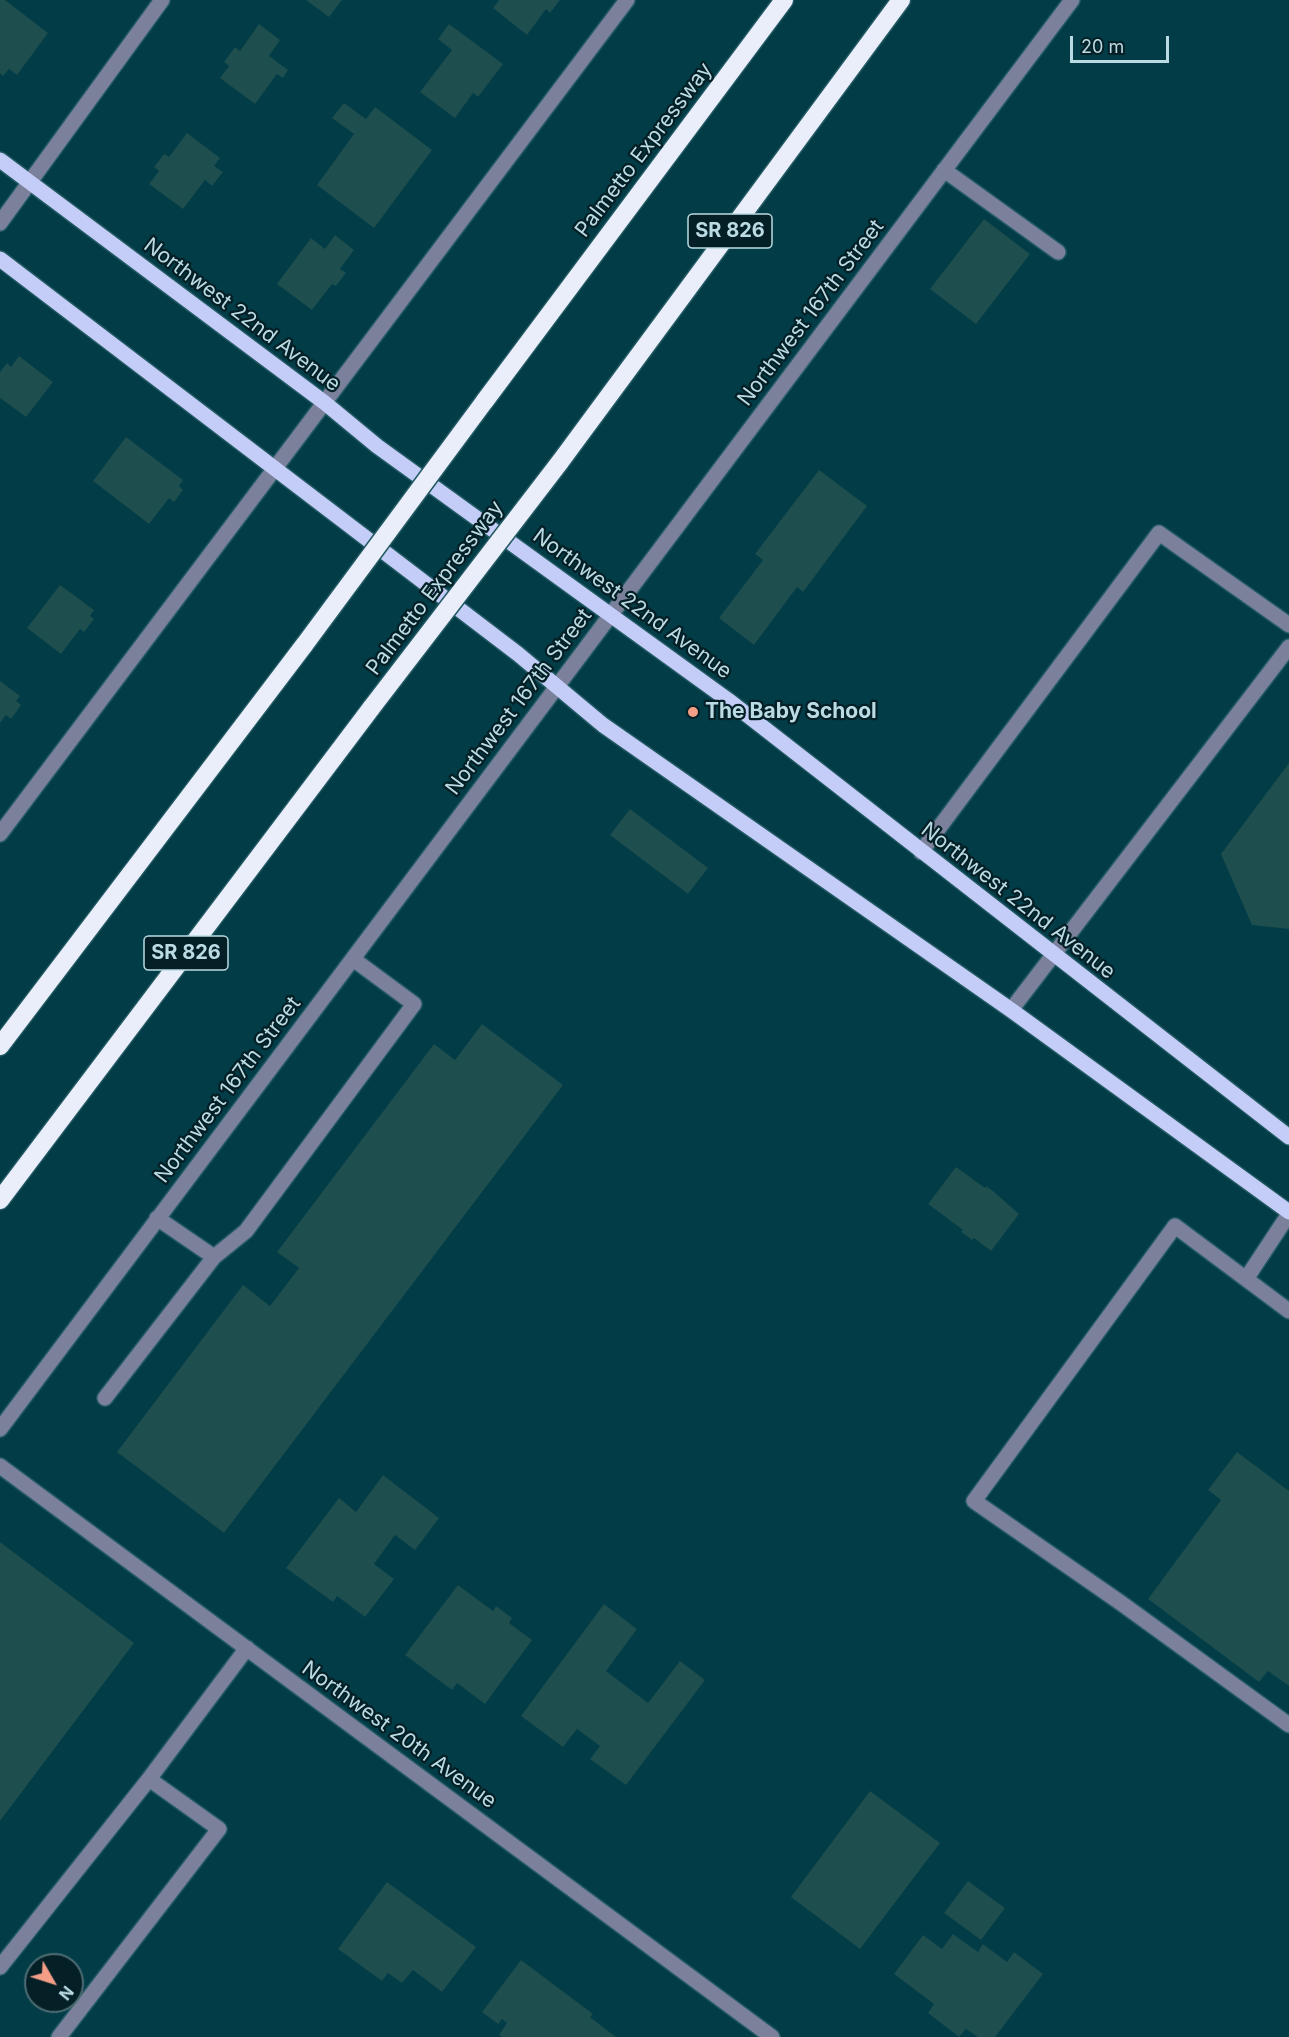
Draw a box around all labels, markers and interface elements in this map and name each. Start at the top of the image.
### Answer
scale bar [1073,24,1172,62]
text: 20 m [1081,36,1124,57]
street label: Palmetto Expressway [570,58,718,242]
road number: SR 826 [688,214,772,248]
street label: Northwest 167th Street [733,215,889,411]
street label: Northwest 22nd Avenue [139,233,345,397]
street label: Palmetto Expressway [361,496,509,680]
street label: Northwest 22nd Avenue [528,523,736,685]
street label: Northwest 167th Street [441,604,597,800]
place label: The Baby School [705,699,877,725]
marker: The Baby School [686,705,700,719]
street label: Northwest 22nd Avenue [916,817,1120,985]
road number: SR 826 [144,936,228,970]
street label: Northwest 167th Street [150,992,306,1188]
street label: Northwest 20th Avenue [297,1656,501,1814]
north arrow [24,1953,84,2013]
text: N [55,1982,78,2004]

